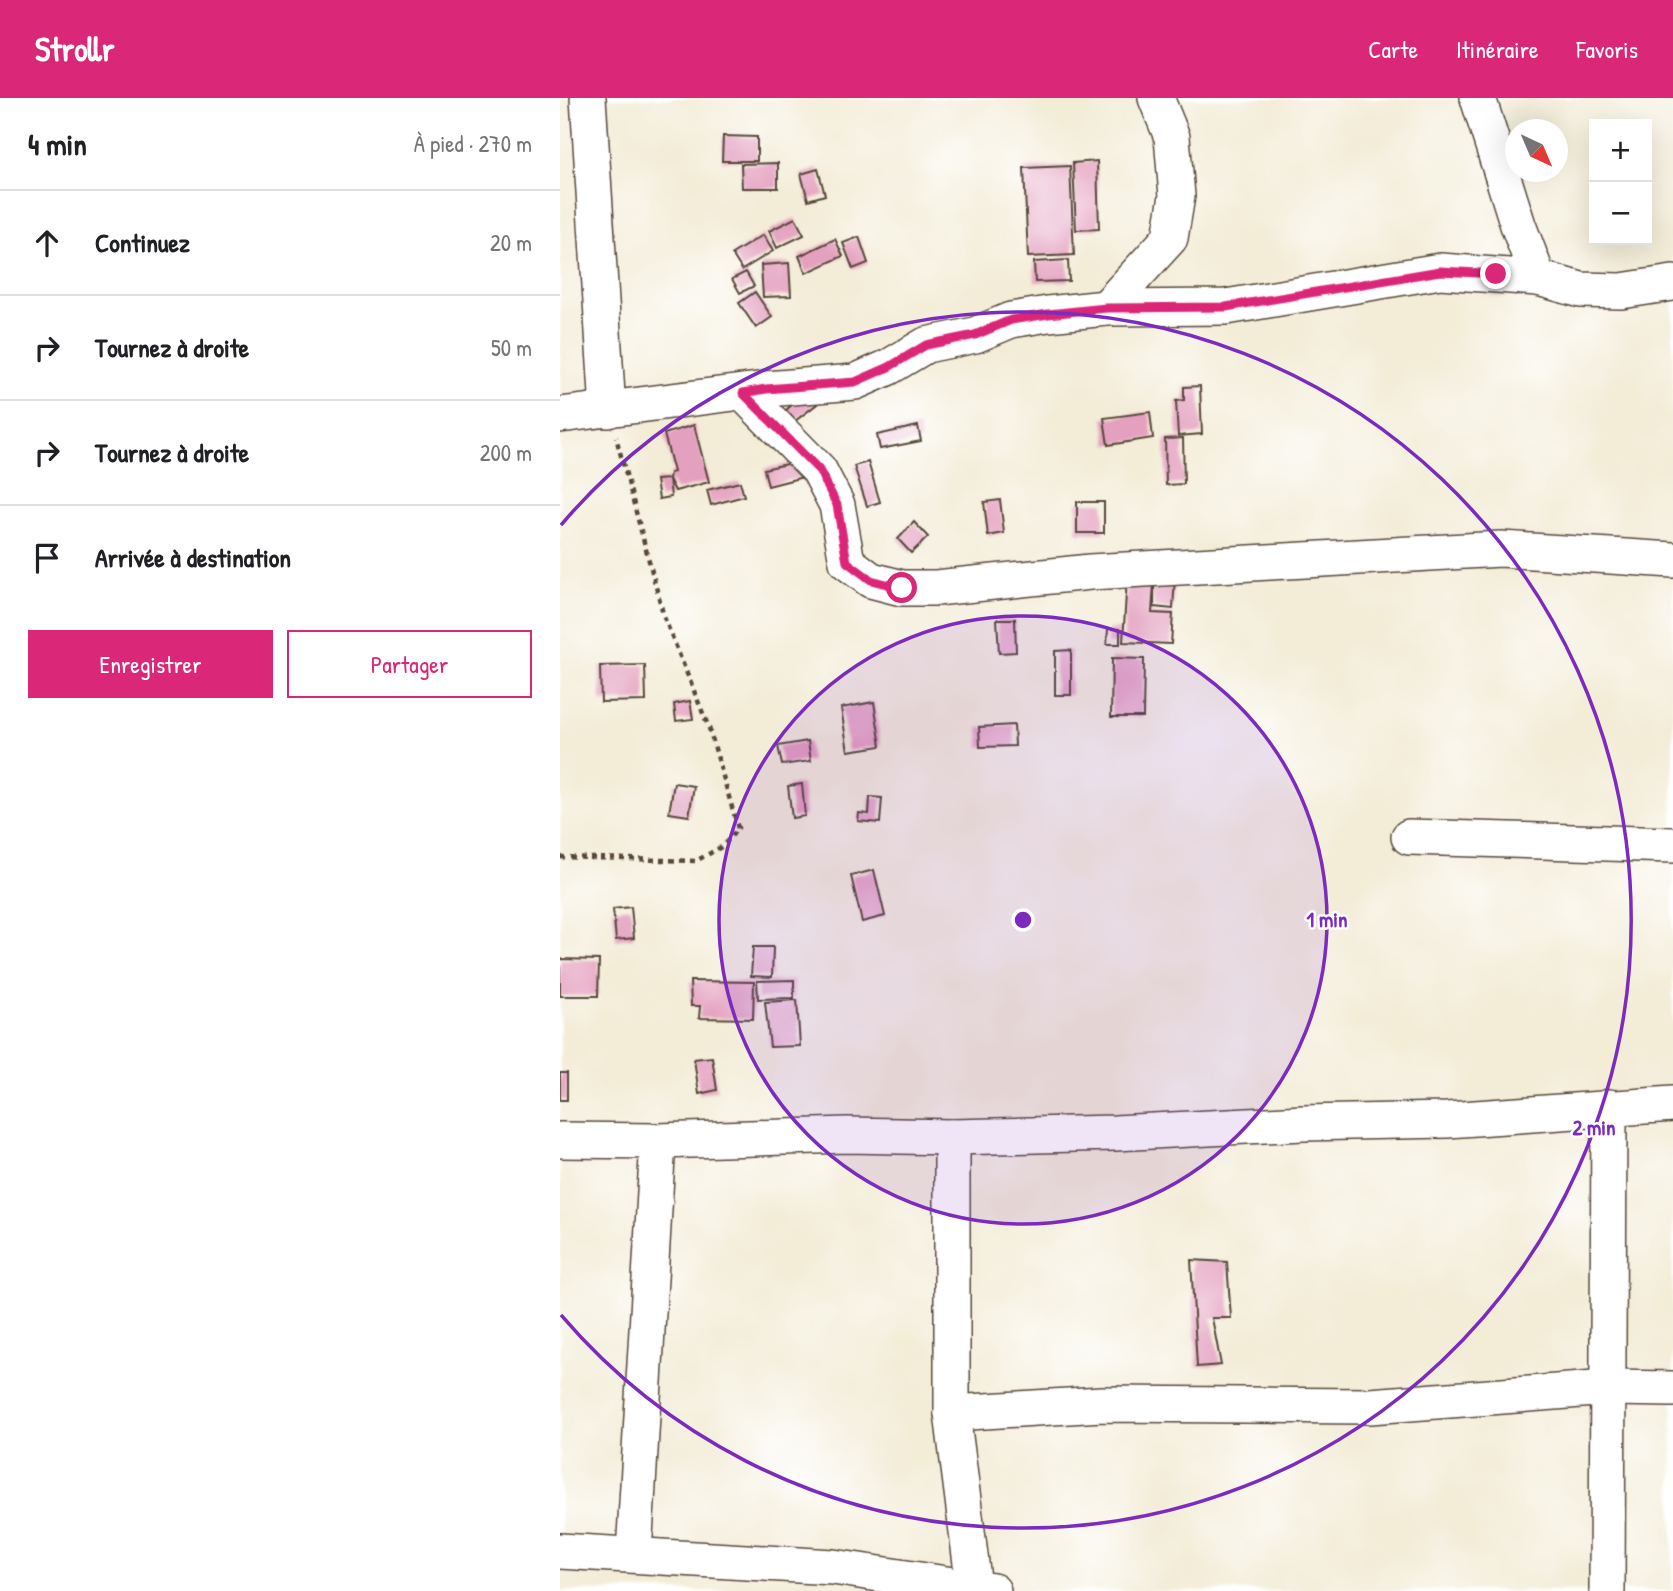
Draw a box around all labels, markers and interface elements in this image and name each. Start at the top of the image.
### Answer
text: Strollr [35,27,114,71]
text: Carte [1368,33,1418,65]
text: Itinéraire [1456,33,1538,65]
text: Favoris [1576,33,1638,65]
north arrow [1505,119,1568,182]
map controls [1589,119,1652,245]
button: + [1589,119,1652,182]
text: 4 min [28,124,87,164]
text: À pied · 270 m [414,128,532,159]
button: − [1589,182,1652,245]
icon: ahead [28,224,66,262]
text: Continuez [95,225,190,260]
text: 20 m [490,227,532,258]
route end [1480,258,1511,289]
icon: right [28,329,66,367]
text: Tournez à droite [95,330,249,365]
text: 50 m [491,332,532,363]
icon: right [28,434,66,472]
text: Tournez à droite [95,435,249,470]
text: 200 m [480,437,532,468]
icon: arrive [28,539,66,577]
text: Arrivée à destination [95,540,291,575]
route start [886,572,917,603]
button: Enregistrer [28,630,273,698]
button: Partager [287,630,532,698]
text: 1 min [1307,905,1347,934]
centre of rings [1011,908,1035,932]
text: 2 min [1572,1113,1616,1142]

